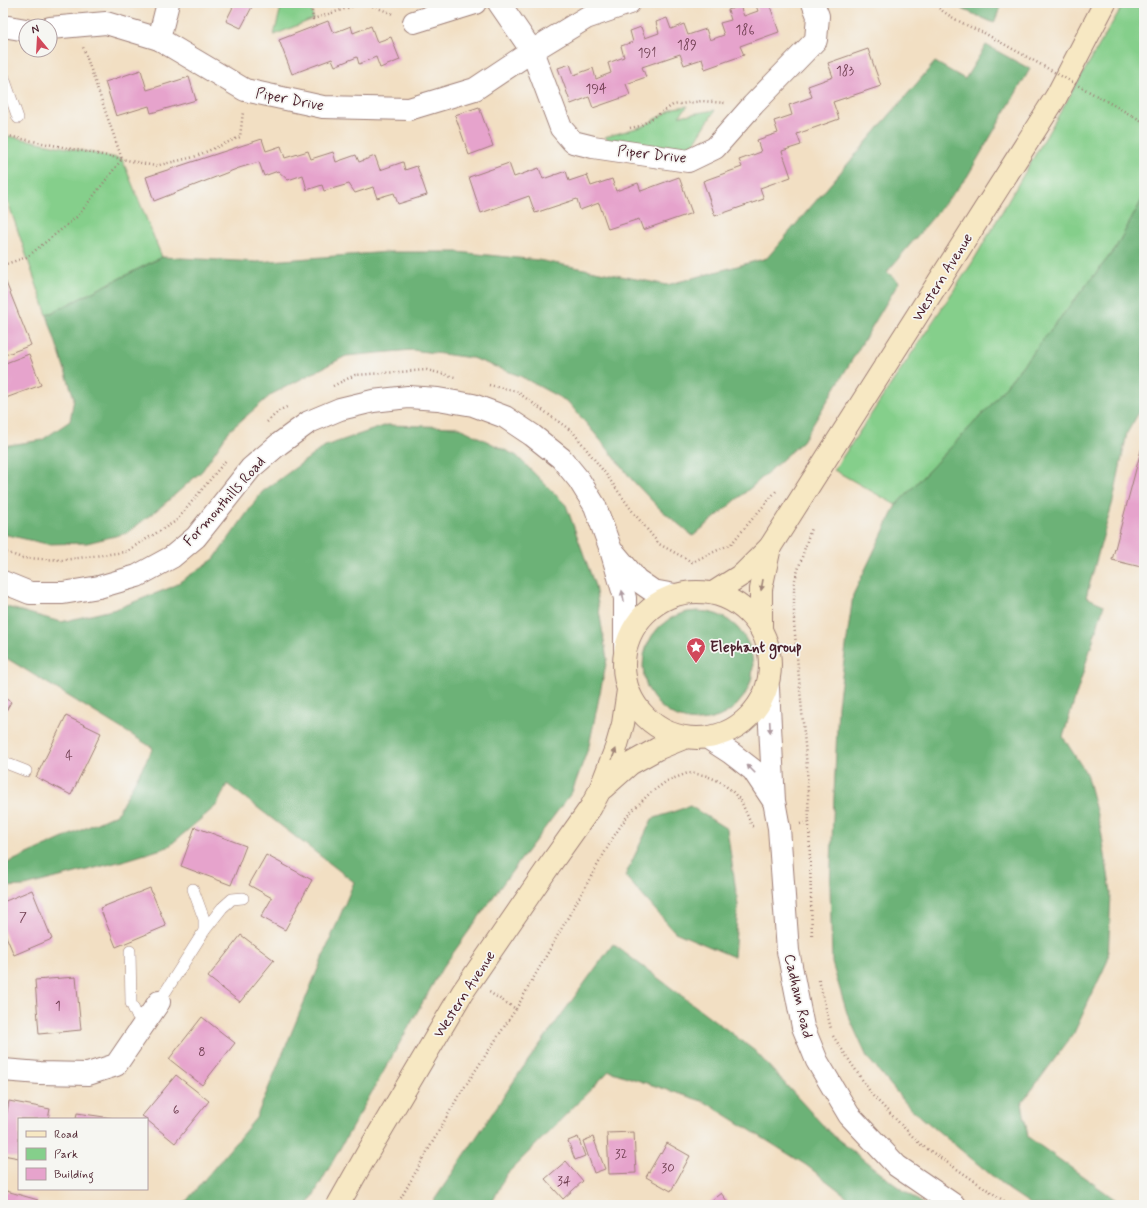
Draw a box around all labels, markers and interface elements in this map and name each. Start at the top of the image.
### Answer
north arrow [18,18,58,58]
text: N [30,22,41,37]
house number: 186 [735,22,755,39]
house number: 189 [677,37,697,54]
house number: 191 [638,45,656,62]
house number: 183 [836,63,855,80]
house number: 194 [585,81,607,98]
street label: Piper Drive [254,84,326,116]
street label: Piper Drive [616,141,688,169]
street label: Western Avenue [908,229,978,325]
street label: Formonthills Road [179,453,270,551]
one-way arrow [759,579,765,591]
one-way arrow [620,590,626,602]
place icon: Elephant group [685,636,707,664]
place label: Elephant group [710,638,802,660]
one-way arrow [766,721,773,733]
one-way arrow [612,747,618,759]
house number: 4 [65,748,73,765]
one-way arrow [746,764,756,774]
house number: 7 [19,909,27,926]
street label: Western Avenue [429,947,501,1042]
street label: Cadham Road [779,952,817,1040]
house number: 1 [55,998,61,1015]
house number: 8 [198,1044,206,1061]
house number: 6 [173,1102,180,1119]
legend [18,1118,148,1190]
text: Road [54,1127,78,1143]
house number: 32 [615,1146,628,1163]
text: Park [54,1147,78,1163]
house number: 30 [661,1160,675,1177]
text: Building [54,1167,94,1184]
house number: 34 [557,1173,571,1190]

